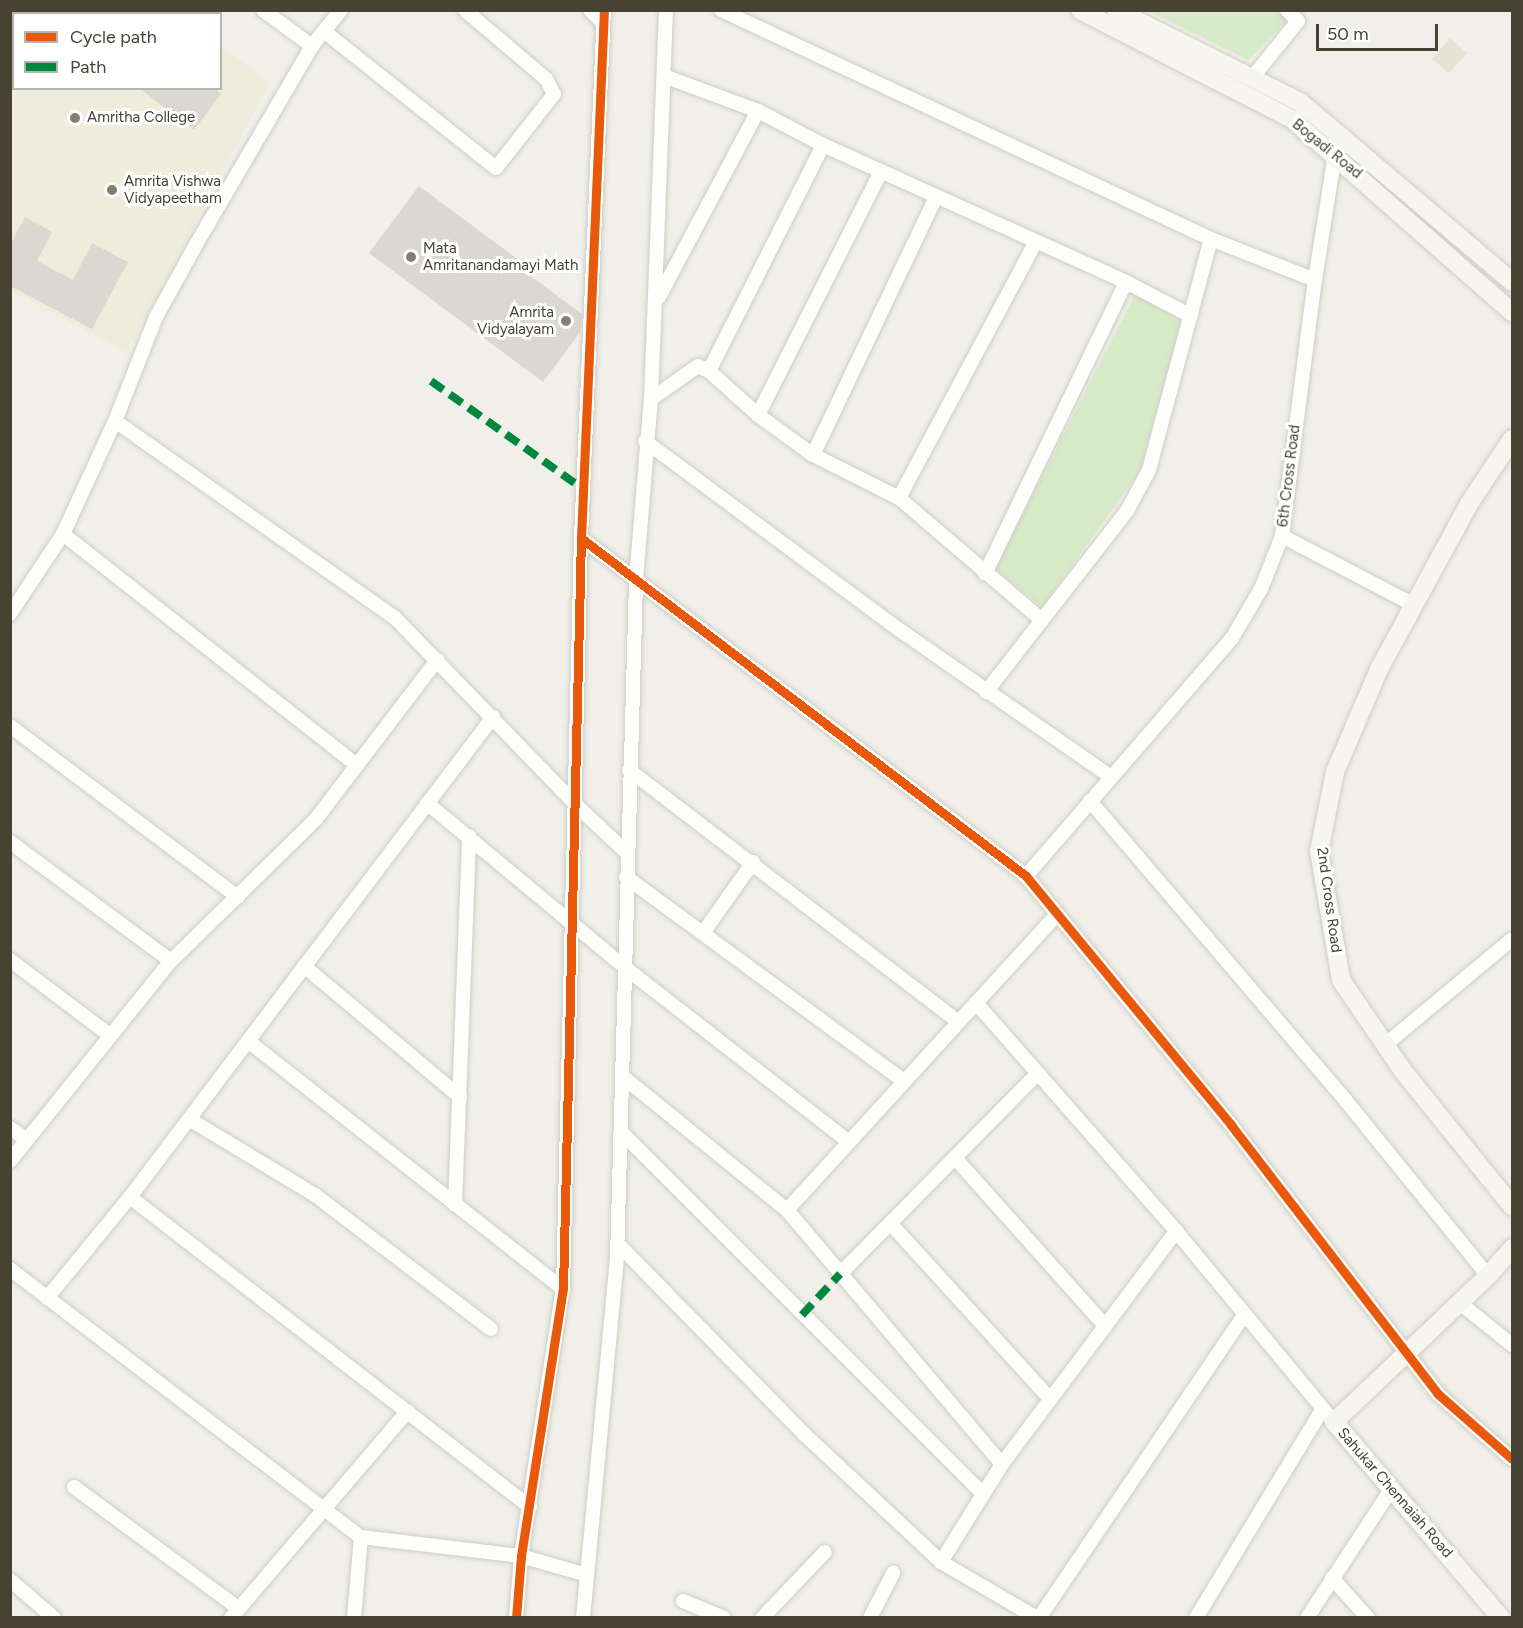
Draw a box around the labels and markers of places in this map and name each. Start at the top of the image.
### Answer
place label: Amritha College [87,109,195,127]
marker: Amritha College [68,111,82,125]
place label: Amrita Vishwa Vidyapeetham [124,172,222,207]
marker: Amrita Vishwa Vidyapeetham [105,183,119,197]
place label: Mata Amritanandamayi Math [423,239,578,274]
marker: Mata Amritanandamayi Math [404,250,418,264]
place label: Amrita Vidyalayam [477,303,554,338]
marker: Amrita Vidyalayam [559,314,573,328]

